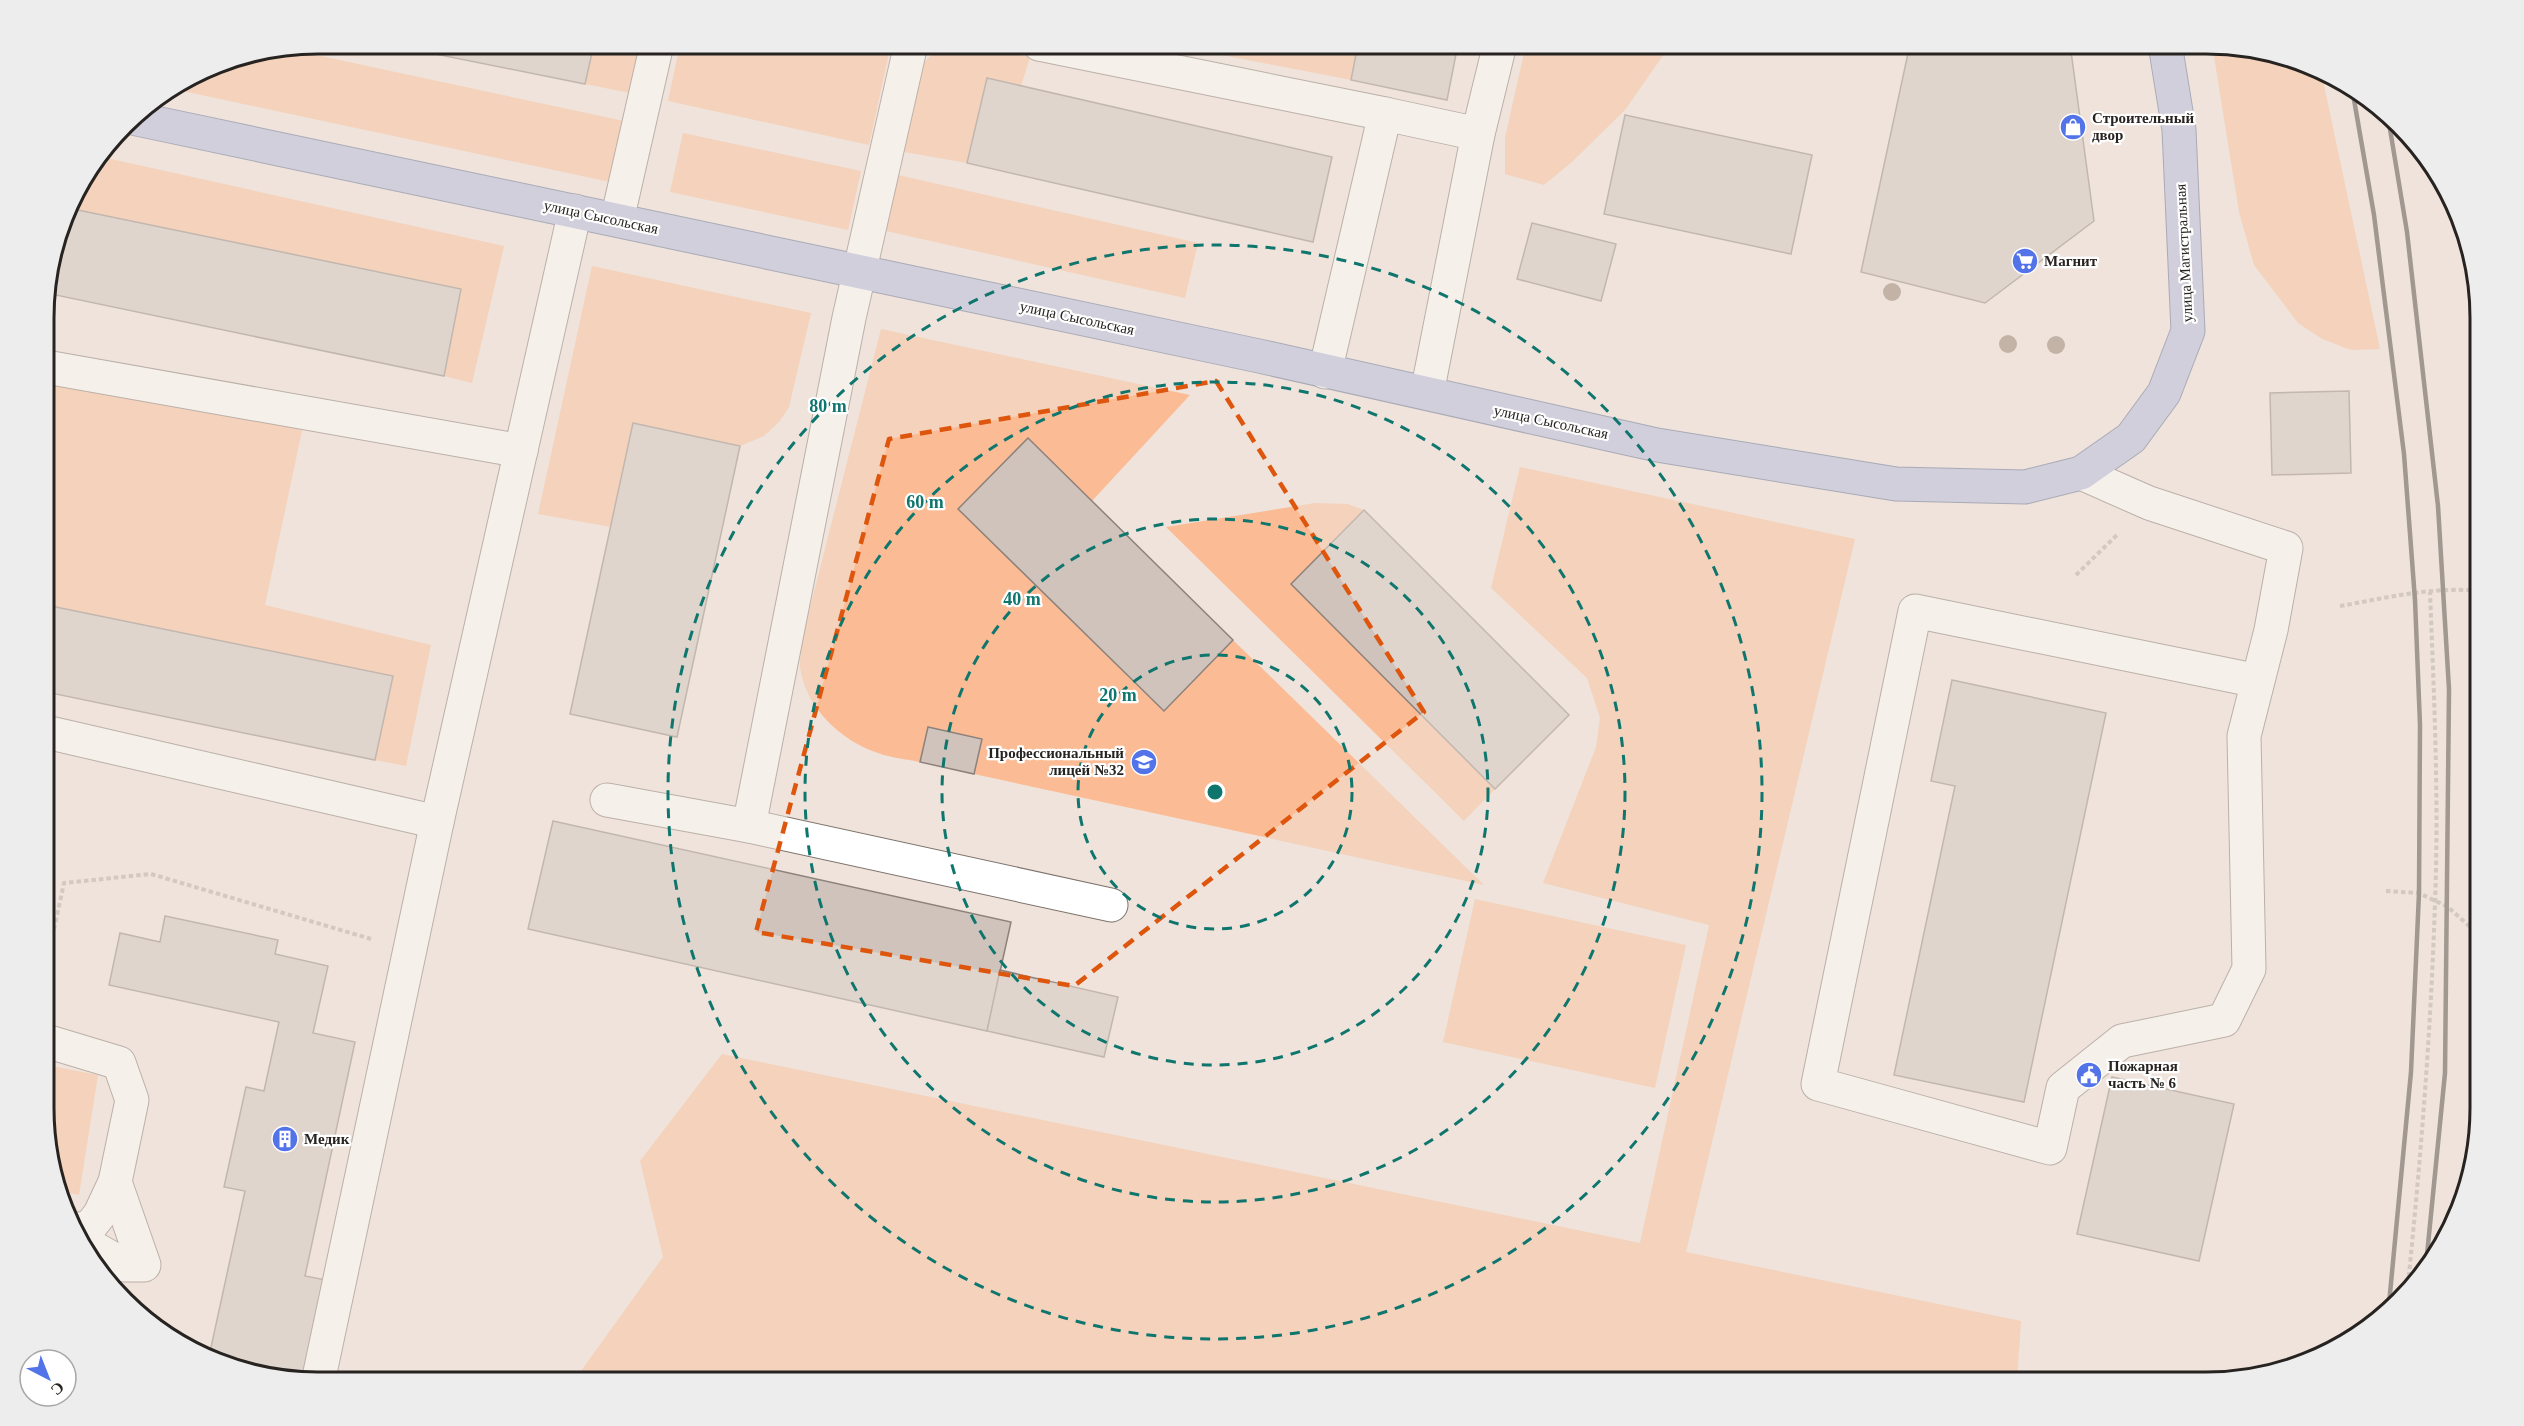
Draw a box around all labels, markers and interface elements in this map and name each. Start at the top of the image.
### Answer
place label: Строительный двор [2092,110,2194,143]
shop icon: Строительный двор [2058,112,2088,142]
street label: улица Магистральная [2172,183,2196,323]
street label: улица Сысольская [542,197,660,237]
supermarket icon: Магнит [2010,246,2040,276]
place label: Магнит [2044,253,2098,269]
street label: улица Сысольская [1018,298,1136,338]
text: 80 m [809,396,847,416]
street label: улица Сысольская [1492,402,1610,442]
text: 60 m [906,492,944,512]
text: 40 m [1003,589,1041,609]
text: 20 m [1099,685,1137,705]
place label: Профессиональный лицей №32 [988,745,1124,778]
school or university icon: Профессиональный лицей №32 [1129,747,1159,777]
centre of rings [1205,782,1225,802]
place label: Пожарная часть № 6 [2108,1058,2178,1091]
public building icon: Пожарная часть № 6 [2074,1060,2104,1090]
building icon: Медик [270,1124,300,1154]
place label: Медик [304,1131,350,1147]
north arrow [18,1348,78,1408]
text: С [48,1379,68,1399]

